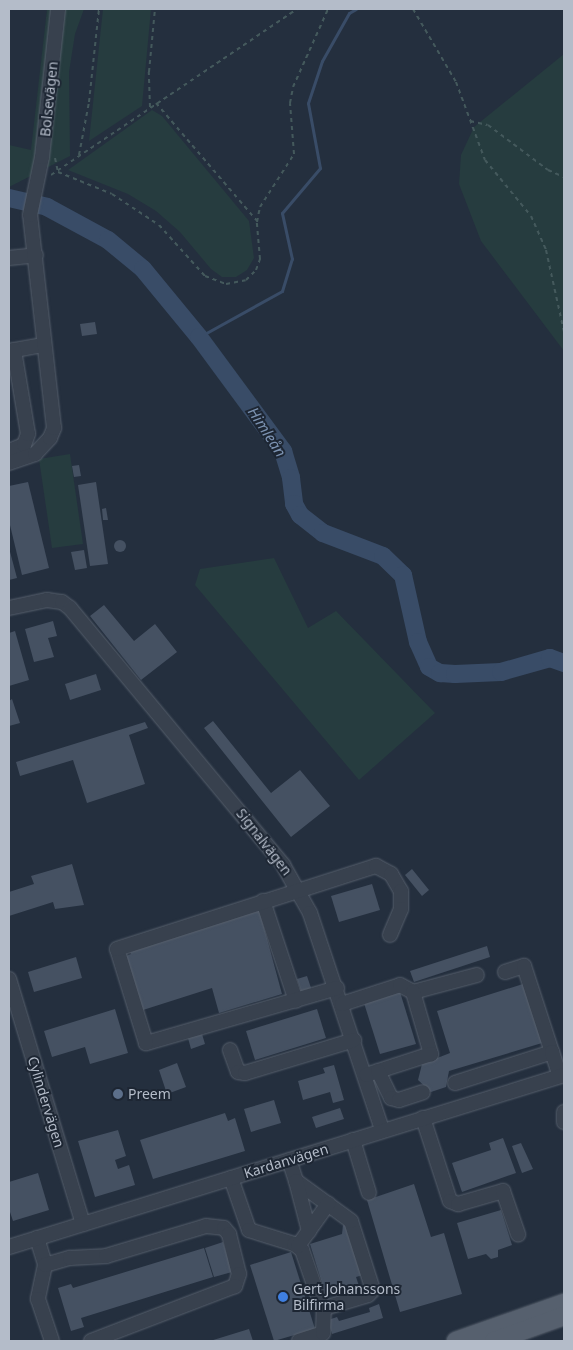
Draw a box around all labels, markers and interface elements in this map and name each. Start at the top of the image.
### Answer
street label: Bolsevägen [37,61,61,137]
water label: Himleån [244,404,290,460]
street label: Signalvägen [233,805,295,879]
street label: Cylindervägen [24,1054,68,1150]
place label: Preem [128,1086,171,1102]
marker: Preem [112,1088,124,1100]
street label: Kardanvägen [242,1140,330,1182]
place label: Gert Johanssons Bilfirma [293,1281,400,1314]
marker: Gert Johanssons Bilfirma [277,1291,289,1303]

